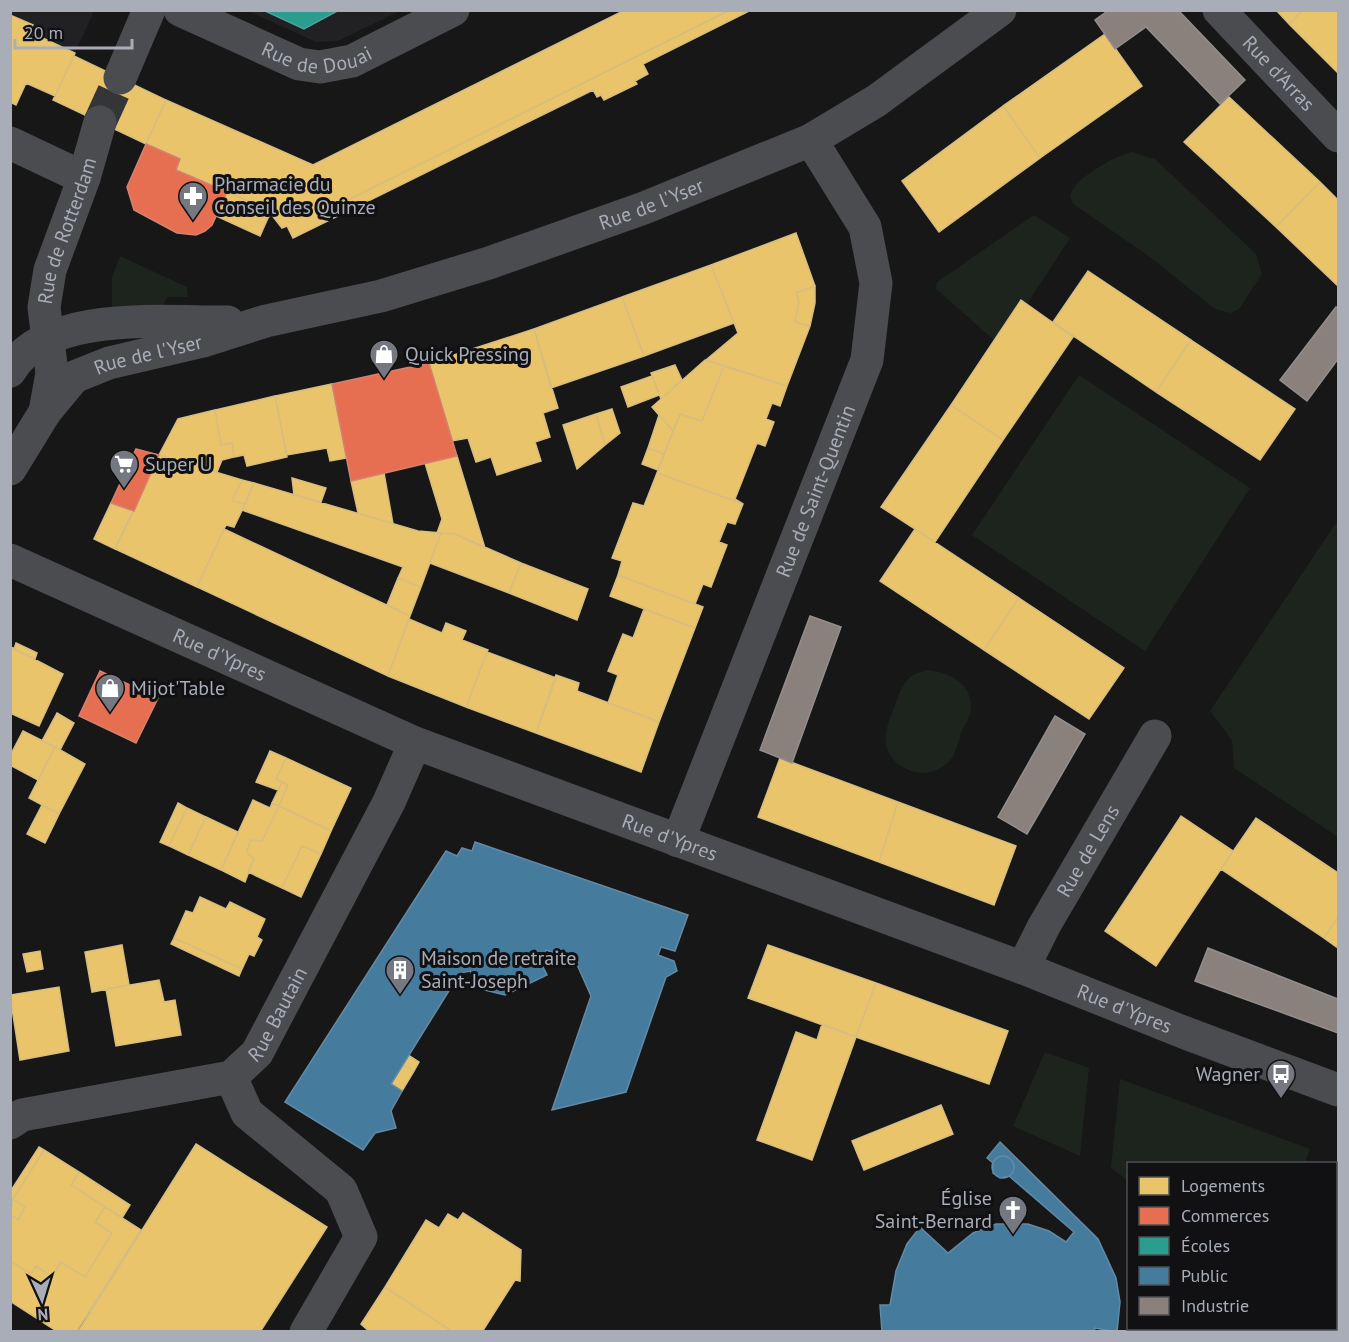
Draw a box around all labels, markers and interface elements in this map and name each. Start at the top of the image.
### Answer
scale bar [15,12,132,50]
text: 20 m [24,21,63,44]
street label: Rue d'Arras [1237,30,1321,116]
street label: Rue de Douai [257,36,376,80]
street label: Rue de Rotterdam [32,154,102,306]
place label: Pharmacie du Conseil des Quinze [214,171,376,220]
street label: Rue de l'Yser [595,172,708,236]
pharmacy icon: Pharmacie du Conseil des Quinze [177,180,209,222]
street label: Rue de l'Yser [90,329,205,381]
shop icon: Quick Pressing [368,338,400,380]
place label: Quick Pressing [405,341,529,367]
street label: Rue de Saint-Quentin [770,401,861,581]
supermarket icon: Super U [108,448,140,490]
place label: Super U [145,451,213,477]
street label: Rue d'Ypres [169,622,270,687]
shop icon: Mijot'Table [94,672,126,714]
place label: Mijot'Table [131,675,225,701]
street label: Rue de Lens [1051,800,1125,902]
street label: Rue d'Ypres [618,808,721,867]
place label: Maison de retraite Saint-Joseph [421,945,576,994]
building icon: Maison de retraite Saint-Joseph [384,954,416,996]
street label: Rue Bautain [242,962,313,1068]
street label: Rue d'Ypres [1073,978,1176,1039]
bus stop icon: Wagner [1265,1058,1297,1100]
place label: Wagner [1196,1061,1260,1087]
legend [1127,1162,1337,1330]
text: Logements [1181,1174,1265,1197]
place label: Église Saint-Bernard [875,1185,992,1234]
church icon: Église Saint-Bernard [997,1194,1029,1236]
text: Commerces [1181,1204,1269,1227]
text: Écoles [1181,1234,1230,1257]
text: Public [1181,1264,1228,1287]
north arrow [12,1270,72,1330]
text: Industrie [1181,1294,1249,1317]
text: N [37,1305,49,1325]

